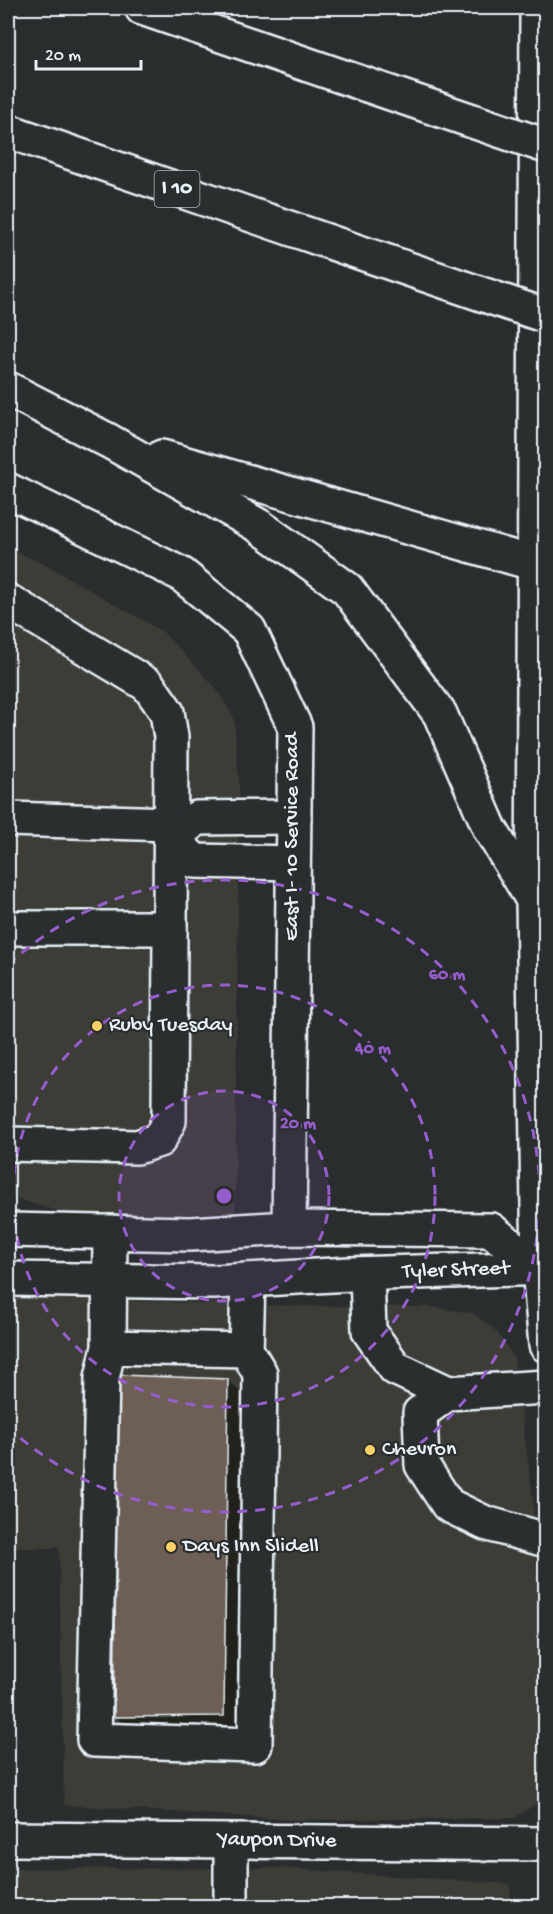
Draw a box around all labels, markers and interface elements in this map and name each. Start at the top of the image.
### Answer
scale bar [36,33,141,71]
text: 20 m [45,46,81,67]
road number: I 10 [154,171,200,207]
street label: East I- 10 Service Road [280,731,306,941]
text: 60 m [429,965,465,986]
place label: Ruby Tuesday [109,1013,233,1039]
marker: Ruby Tuesday [90,1019,104,1033]
text: 40 m [354,1039,391,1060]
text: 20 m [280,1114,316,1135]
centre of rings [214,1186,234,1206]
street label: Tyler Street [400,1256,512,1286]
place label: Chevron [382,1437,457,1463]
marker: Chevron [363,1443,377,1457]
place label: Days Inn Slidell [181,1534,319,1560]
marker: Days Inn Slidell [164,1540,178,1554]
street label: Yaupon Drive [215,1827,337,1855]

